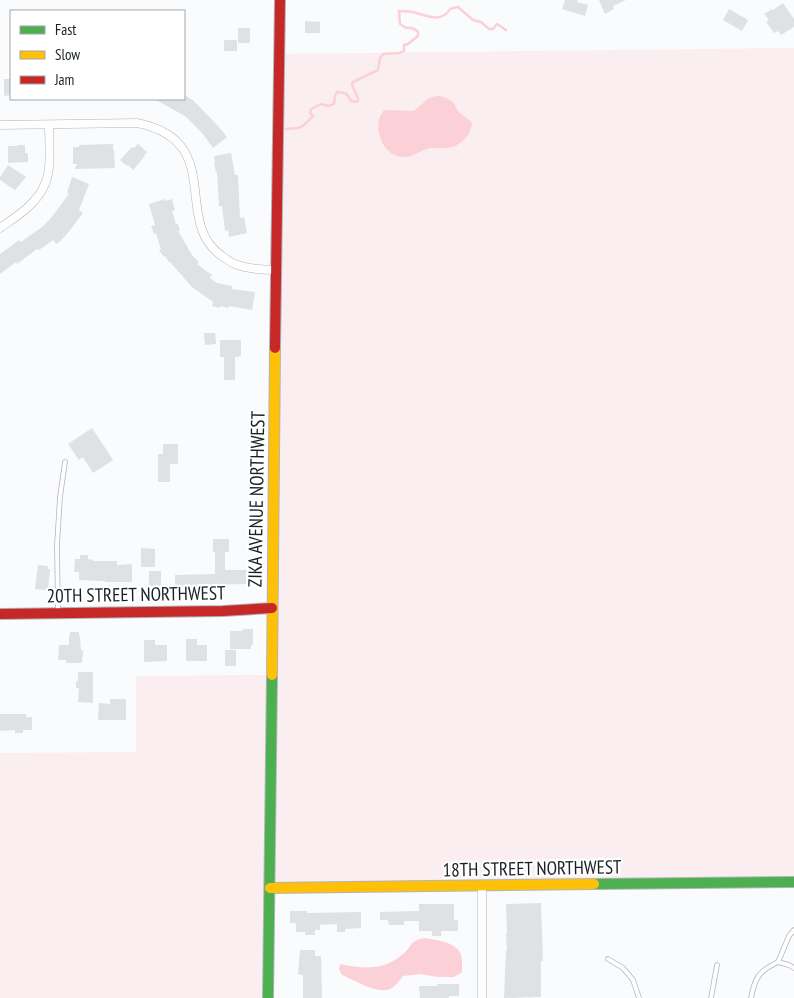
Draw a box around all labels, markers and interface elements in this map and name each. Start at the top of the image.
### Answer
legend [10,10,185,100]
text: Fast [55,20,76,39]
text: Slow [55,45,80,64]
text: Jam [54,70,74,89]
street label: ZIKA AVENUE NORTHWEST [242,410,270,587]
street label: 20TH STREET NORTHWEST [46,580,226,608]
street label: 18TH STREET NORTHWEST [442,854,622,882]

